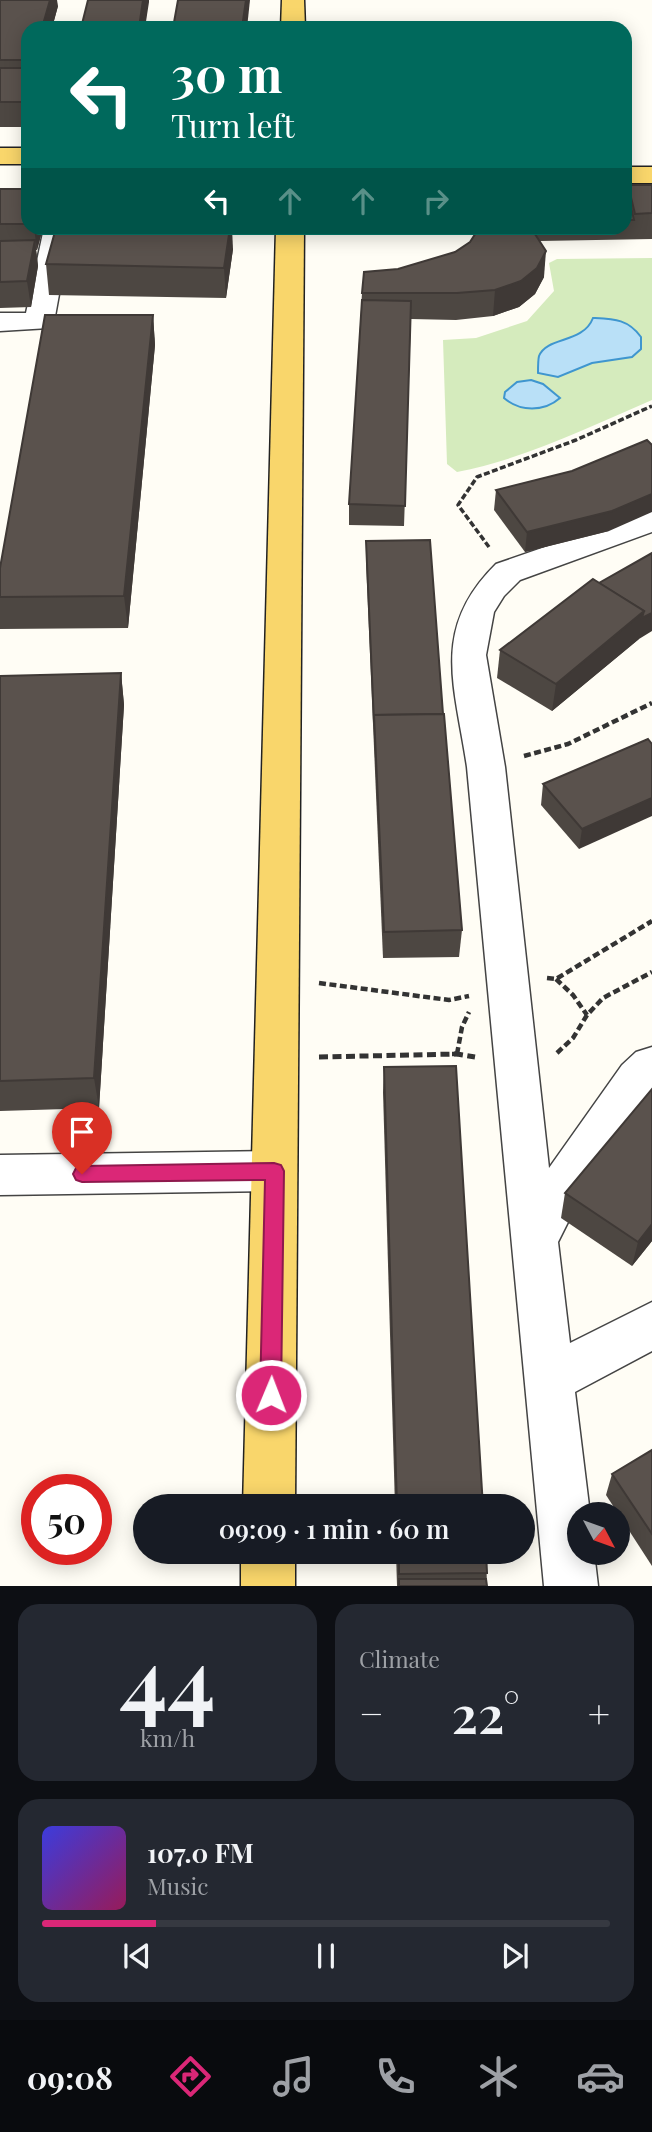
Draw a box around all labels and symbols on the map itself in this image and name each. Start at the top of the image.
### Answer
pin [52,1102,112,1174]
position arrow [234,1358,308,1432]
speed limit sign: 50 [21,1474,112,1565]
north arrow [567,1502,630,1564]

